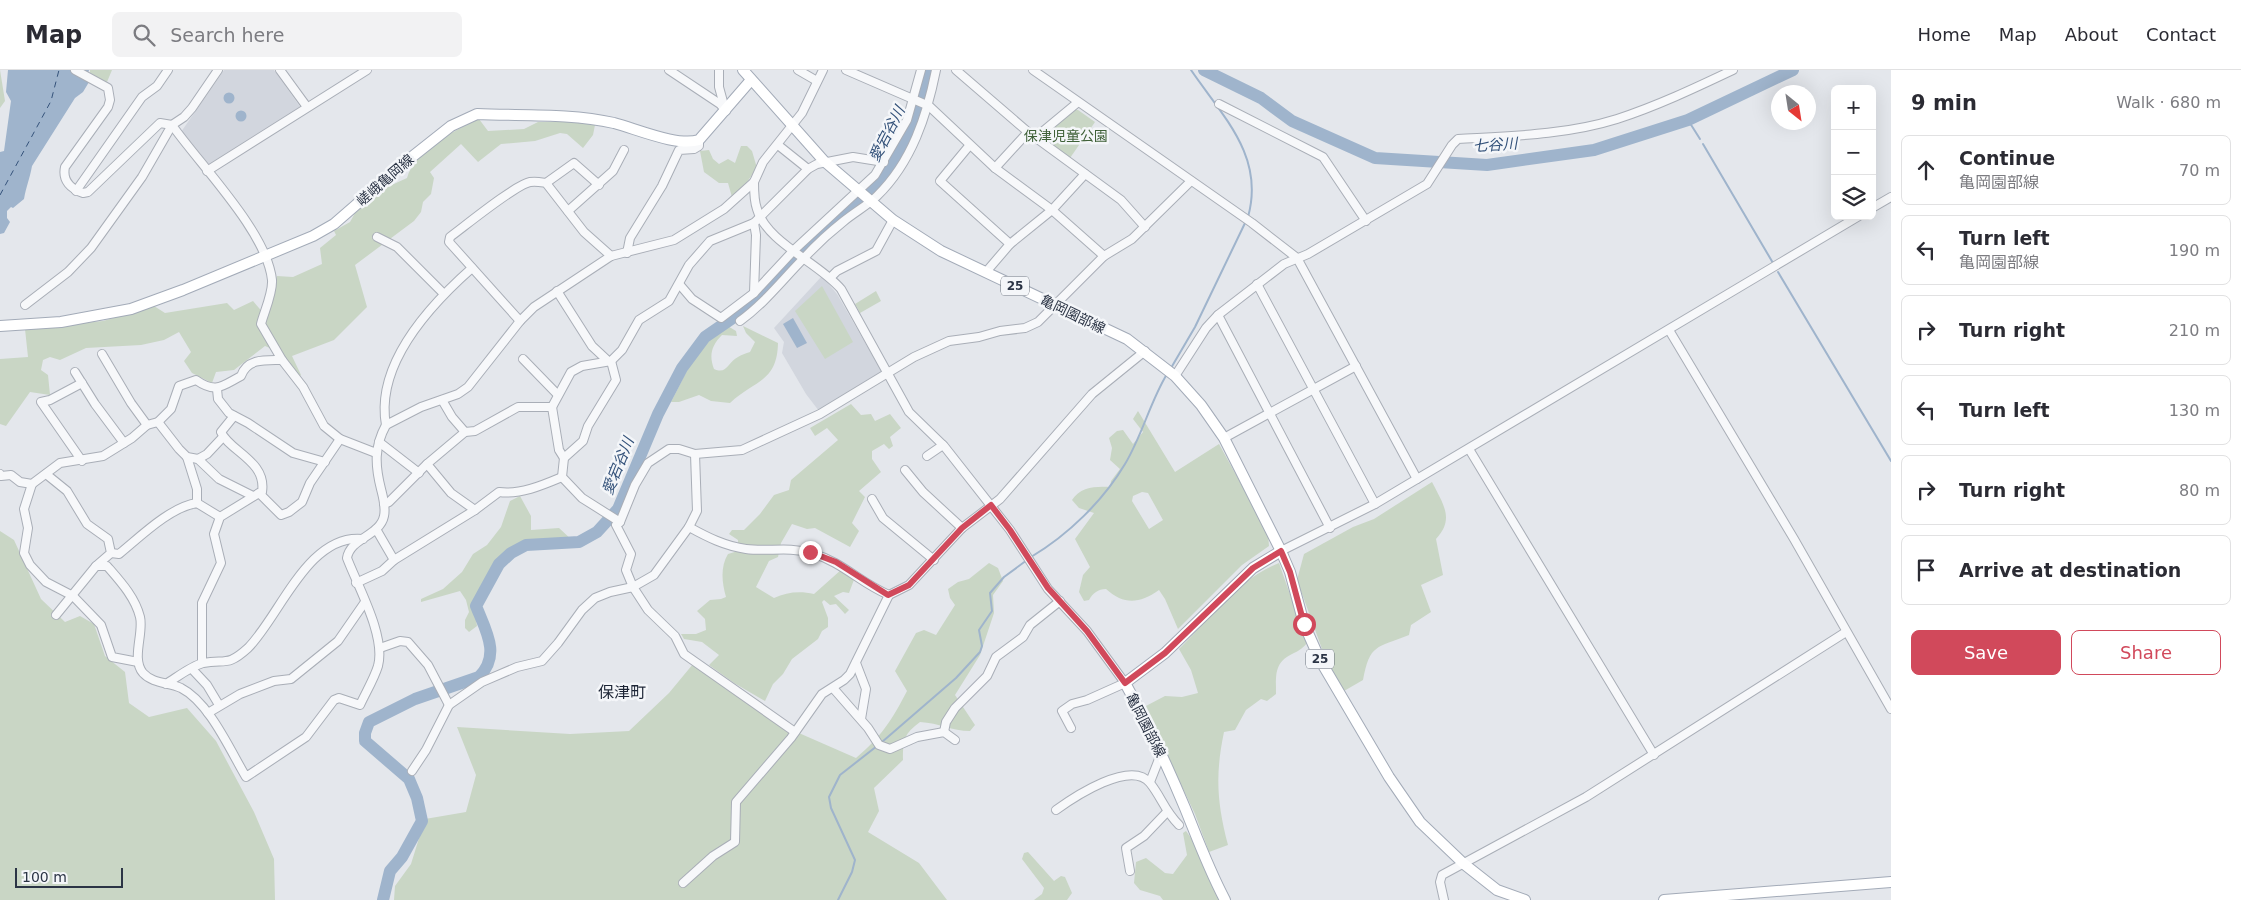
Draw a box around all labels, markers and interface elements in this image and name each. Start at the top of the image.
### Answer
search box [112,12,462,57]
text: Map [25,21,82,49]
icon: search [130,21,158,49]
text: Search here [170,24,284,46]
text: Home [1918,24,1971,45]
text: Map [1999,24,2037,45]
text: About [2065,24,2118,45]
text: Contact [2146,24,2216,45]
north arrow [1771,85,1816,130]
map controls [1831,85,1876,220]
button: + [1831,85,1876,130]
text: 9 min [1911,91,1977,115]
text: Walk · 680 m [2116,93,2221,112]
water label: 愛宕谷川 [865,101,910,165]
park label: 保津児童公園 [1024,128,1108,144]
button: − [1831,130,1876,175]
water label: 七谷川 [1472,134,1520,156]
text: Continue [1959,147,2055,169]
street label: 嵯峨亀岡線 [353,151,417,209]
icon: ahead [1912,156,1940,184]
text: 70 m [2179,161,2220,180]
text: 亀岡園部線 [1959,173,2039,192]
button: layers [1831,175,1876,220]
text: Turn left [1959,227,2050,249]
icon: left [1912,236,1940,264]
text: 190 m [2169,241,2220,260]
text: 亀岡園部線 [1959,253,2039,272]
road number: 25 [1001,277,1029,296]
street label: 亀岡園部線 [1038,291,1108,337]
icon: right [1912,316,1940,344]
text: Turn right [1959,319,2065,341]
text: 210 m [2169,321,2220,340]
icon: left [1912,396,1940,424]
text: Turn left [1959,399,2050,421]
text: 130 m [2169,401,2220,420]
water label: 愛宕谷川 [598,433,638,497]
icon: right [1912,476,1940,504]
text: Turn right [1959,479,2065,501]
text: 80 m [2179,481,2220,500]
route end [799,541,822,564]
icon: arrive [1912,556,1940,584]
text: Arrive at destination [1959,559,2181,581]
route start [1293,613,1316,636]
button: Save [1911,630,2061,675]
button: Share [2071,630,2221,675]
road number: 25 [1306,650,1334,668]
district label: 保津町 [598,683,646,702]
street label: 亀岡園部線 [1123,690,1169,760]
scale bar [15,865,122,888]
text: 100 m [22,869,67,885]

